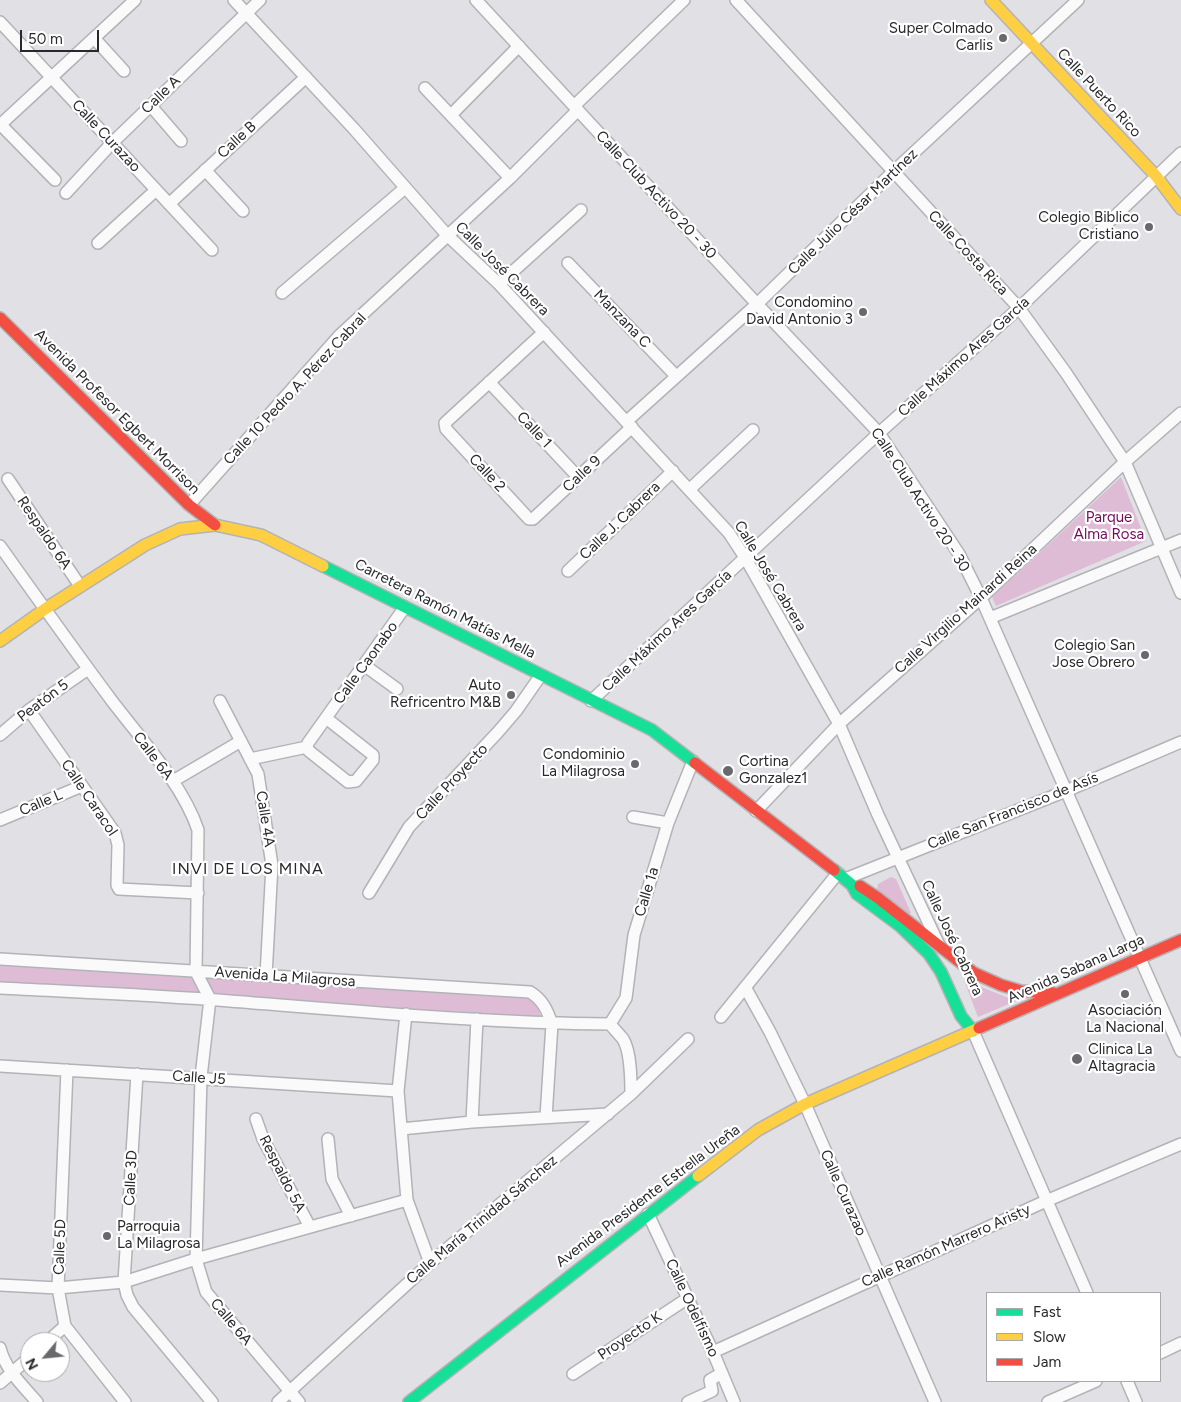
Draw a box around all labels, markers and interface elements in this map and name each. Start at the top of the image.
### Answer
scale bar [22,20,101,52]
place label: Super Colmado Carlis [889,20,993,55]
text: 50 m [28,30,63,48]
marker: Super Colmado Carlis [997,32,1009,44]
street label: Calle Puerto Rico [1053,45,1145,141]
street label: Calle A [138,72,184,118]
street label: Calle Curazao [68,96,144,176]
street label: Calle B [214,118,260,162]
street label: Calle Club Activo 20 - 30 [592,127,720,263]
street label: Calle Julio César Martínez [784,145,922,279]
street label: Calle Costa Rica [924,207,1012,299]
place label: Colegio Biblico Cristiano [1038,209,1139,244]
street label: Calle José Cabrera [451,218,553,320]
marker: Colegio Biblico Cristiano [1143,221,1155,233]
street label: Manzana C [590,286,654,352]
street label: Calle Máximo Ares García [895,293,1033,421]
place label: Condomino David Antonio 3 [746,294,853,329]
marker: Condomino David Antonio 3 [857,306,869,318]
street label: Calle 10 Pedro A. Pérez Cabral [220,309,370,469]
street label: Avenida Profesor Egbert Morrison [31,326,203,498]
street label: Calle 1 [513,408,555,452]
street label: Calle Club Activo 20 - 30 [867,424,973,576]
street label: Calle 2 [465,450,509,496]
street label: Calle 9 [559,452,605,496]
street label: Calle J. Cabrera [576,478,664,564]
street label: Respaldo 6A [13,493,75,573]
park label: Parque Alma Rosa [1074,509,1144,544]
street label: Calle José Cabrera [730,518,810,634]
street label: Calle Virgilio Mainardi Reina [891,540,1041,678]
street label: Carretera Ramón Matías Mella [352,555,538,663]
street label: Calle Máximo Ares García [599,566,735,696]
street label: Calle Caonabo [330,618,402,708]
place label: Colegio San Jose Obrero [1052,637,1135,672]
marker: Colegio San Jose Obrero [1139,649,1151,661]
street label: Peatón 5 [14,676,72,726]
place label: Auto Refricentro M&B [390,677,501,712]
marker: Auto Refricentro M&B [505,689,517,701]
street label: Calle 6A [129,728,177,784]
street label: Calle Proyecto [412,740,492,824]
place label: Condominio La Milagrosa [542,746,625,781]
place label: Cortina Gonzalez1 [739,753,808,788]
street label: Calle Caracol [57,756,121,840]
marker: Condominio La Milagrosa [629,758,641,770]
marker: Cortina Gonzalez1 [721,764,735,778]
street label: Calle San Francisco de Asís [925,768,1101,854]
street label: Calle L [17,786,65,820]
street label: Calle 4A [252,790,278,848]
district label: INVI DE LOS MINA [170,859,326,879]
street label: Calle 1a [631,865,663,919]
street label: Calle José Cabrera [917,877,987,999]
street label: Avenida Sabana Larga [1005,931,1147,1007]
street label: Avenida La Milagrosa [214,963,356,991]
marker: Asociación La Nacional [1119,988,1131,1000]
place label: Asociación La Nacional [1086,1002,1164,1037]
place label: Clinica La Altagracia [1088,1041,1156,1076]
marker: Clinica La Altagracia [1070,1052,1084,1066]
street label: Calle J5 [172,1067,226,1089]
street label: Avenida Presidente Estrella Ureña [552,1121,744,1271]
street label: Respaldo 5A [255,1132,309,1216]
street label: Calle Curazao [816,1147,870,1239]
street label: Calle 3D [121,1150,141,1206]
street label: Calle María Trinidad Sánchez [403,1152,561,1288]
street label: Calle Ramón Marrero Aristy [859,1201,1033,1291]
place label: Parroquia La Milagrosa [117,1218,200,1253]
street label: Calle 5D [50,1219,70,1275]
marker: Parroquia La Milagrosa [101,1230,113,1242]
street label: Calle Odelfismo [661,1256,723,1360]
legend [986,1292,1161,1382]
street label: Calle 6A [206,1295,256,1349]
text: Fast [1033,1303,1061,1321]
street label: Proyecto K [595,1308,665,1364]
text: Slow [1033,1328,1066,1346]
north arrow [20,1332,70,1382]
text: Jam [1033,1353,1061,1371]
text: N [22,1355,42,1373]

